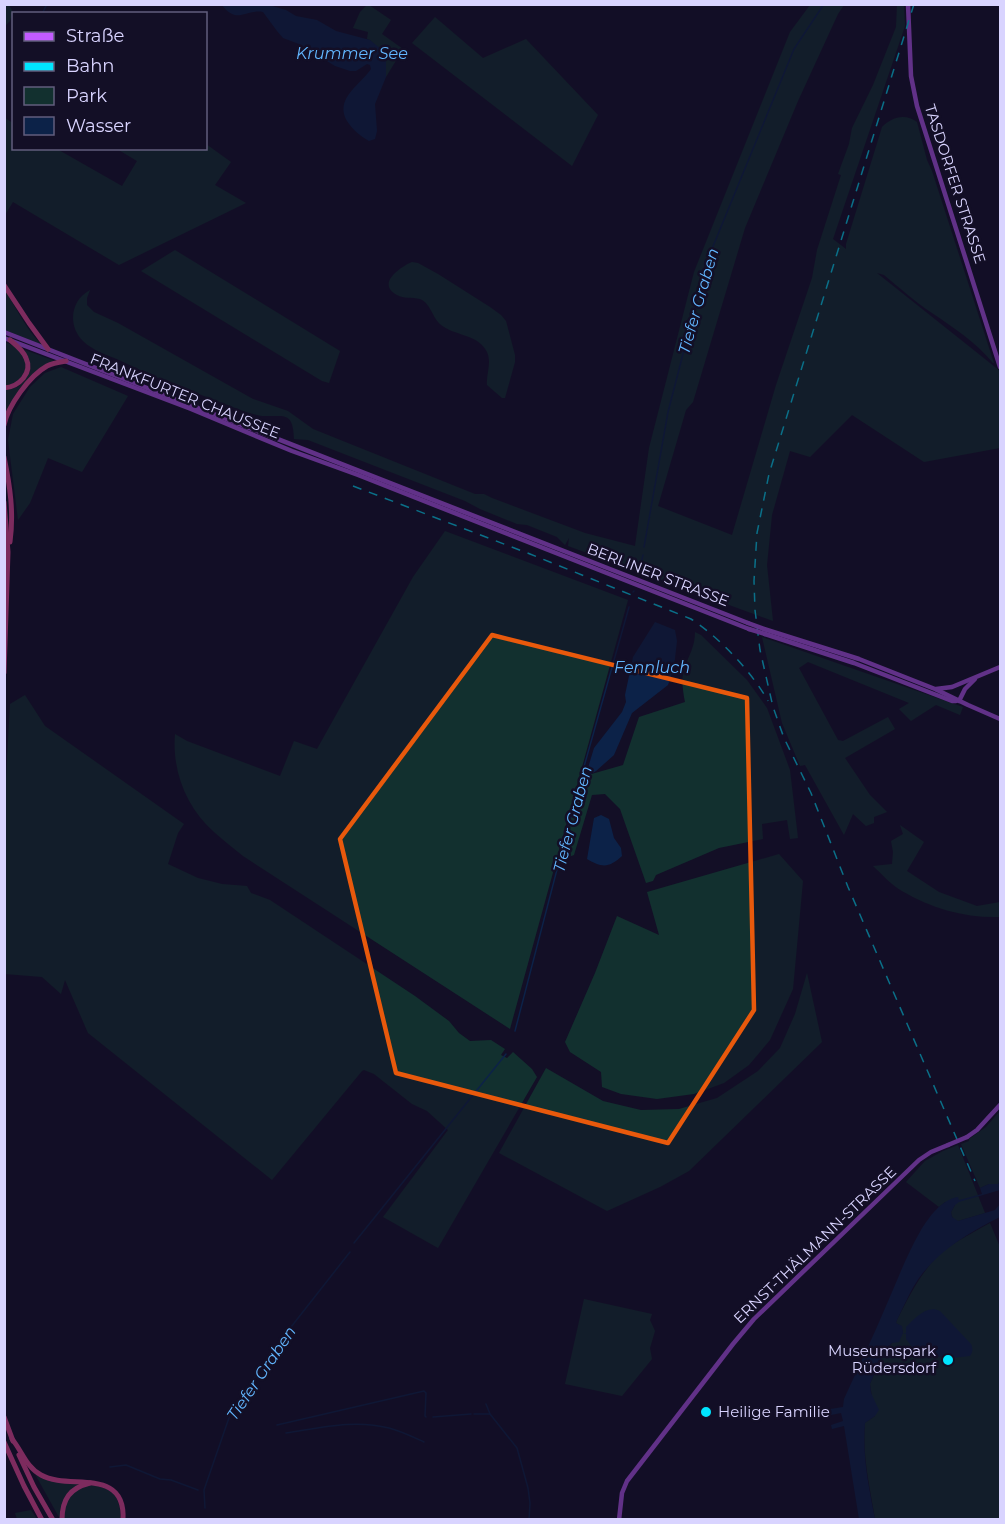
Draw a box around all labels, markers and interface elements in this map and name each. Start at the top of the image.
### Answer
legend [12,12,207,150]
text: Straße [66,25,125,47]
water label: Krummer See [296,44,408,63]
text: Bahn [66,55,115,77]
text: Park [66,85,107,107]
street label: TASDORFER STRASSE [921,102,990,266]
text: Wasser [66,115,131,137]
water label: Tiefer Graben [674,246,723,356]
street label: FRANKFURTER CHAUSSEE [87,349,283,442]
street label: BERLINER STRASSE [585,539,732,610]
water label: Fennluch [614,658,690,677]
water label: Tiefer Graben [549,764,596,874]
street label: ERNST-THÄLMANN-STRASSE [729,1162,900,1327]
water label: Tiefer Graben [223,1323,300,1424]
place label: Museumspark Rüdersdorf [828,1341,937,1377]
marker: Museumspark Rüdersdorf [941,1353,955,1367]
place label: Heilige Familie [718,1402,830,1421]
marker: Heilige Familie [699,1405,713,1419]

